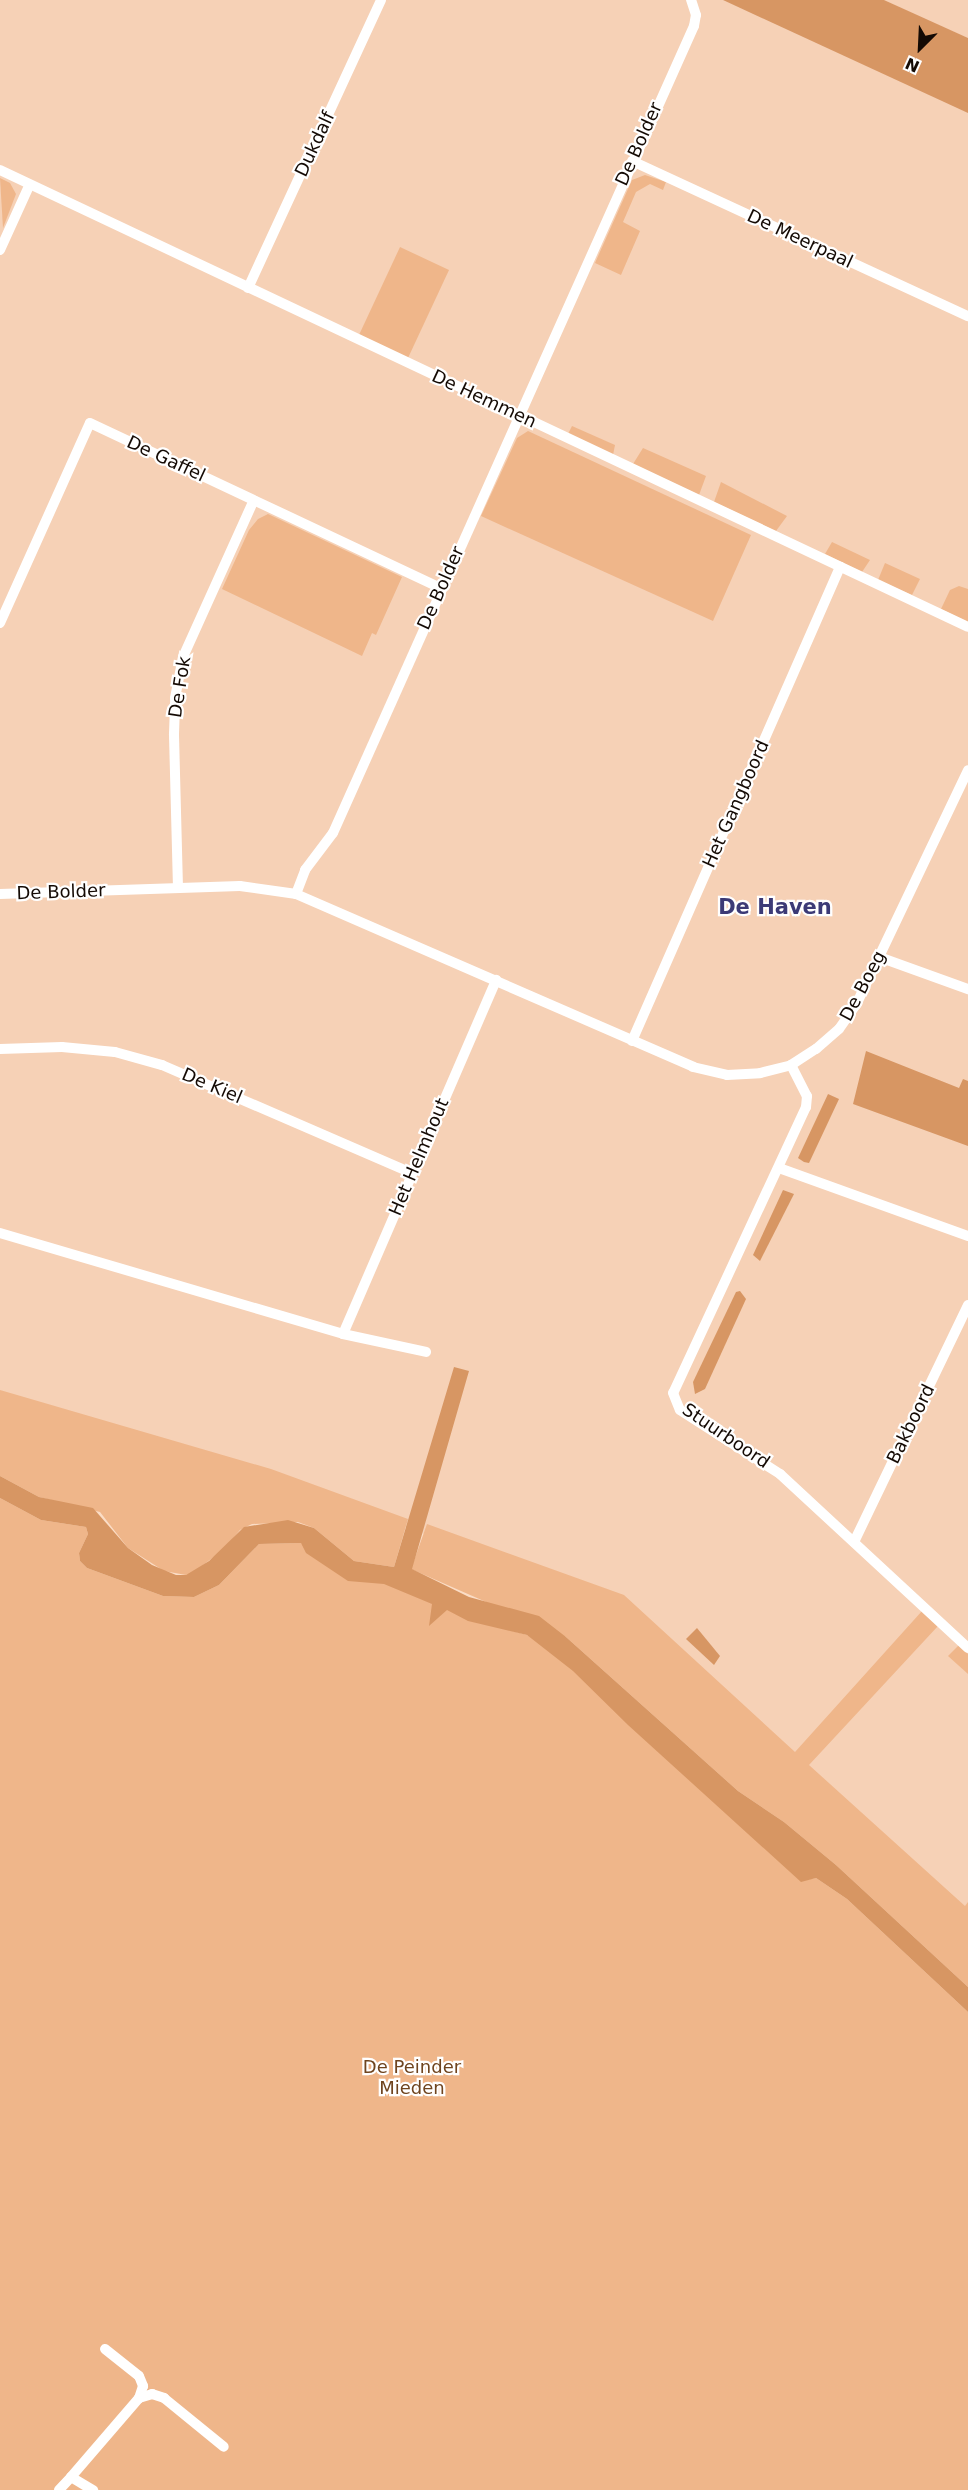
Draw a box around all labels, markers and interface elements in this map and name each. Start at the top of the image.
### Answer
north arrow [890,18,950,78]
text: N [903,54,922,76]
street label: De Bolder [611,99,667,189]
street label: Dukdalf [291,108,339,180]
street label: De Meerpaal [744,205,856,273]
street label: De Hemmen [428,365,540,433]
street label: De Gaffel [123,431,209,487]
street label: De Bolder [413,543,469,633]
street label: De Fok [164,655,196,719]
street label: Het Gangboord [698,737,774,871]
street label: De Bolder [16,880,106,904]
district label: De Haven [718,894,832,920]
street label: De Boeg [836,947,890,1025]
street label: De Kiel [179,1064,245,1108]
street label: Het Helmhout [385,1095,453,1219]
street label: Bakboord [882,1381,940,1467]
street label: Stuurboord [678,1399,774,1473]
park label: De Peinder Mieden [363,2057,461,2100]

